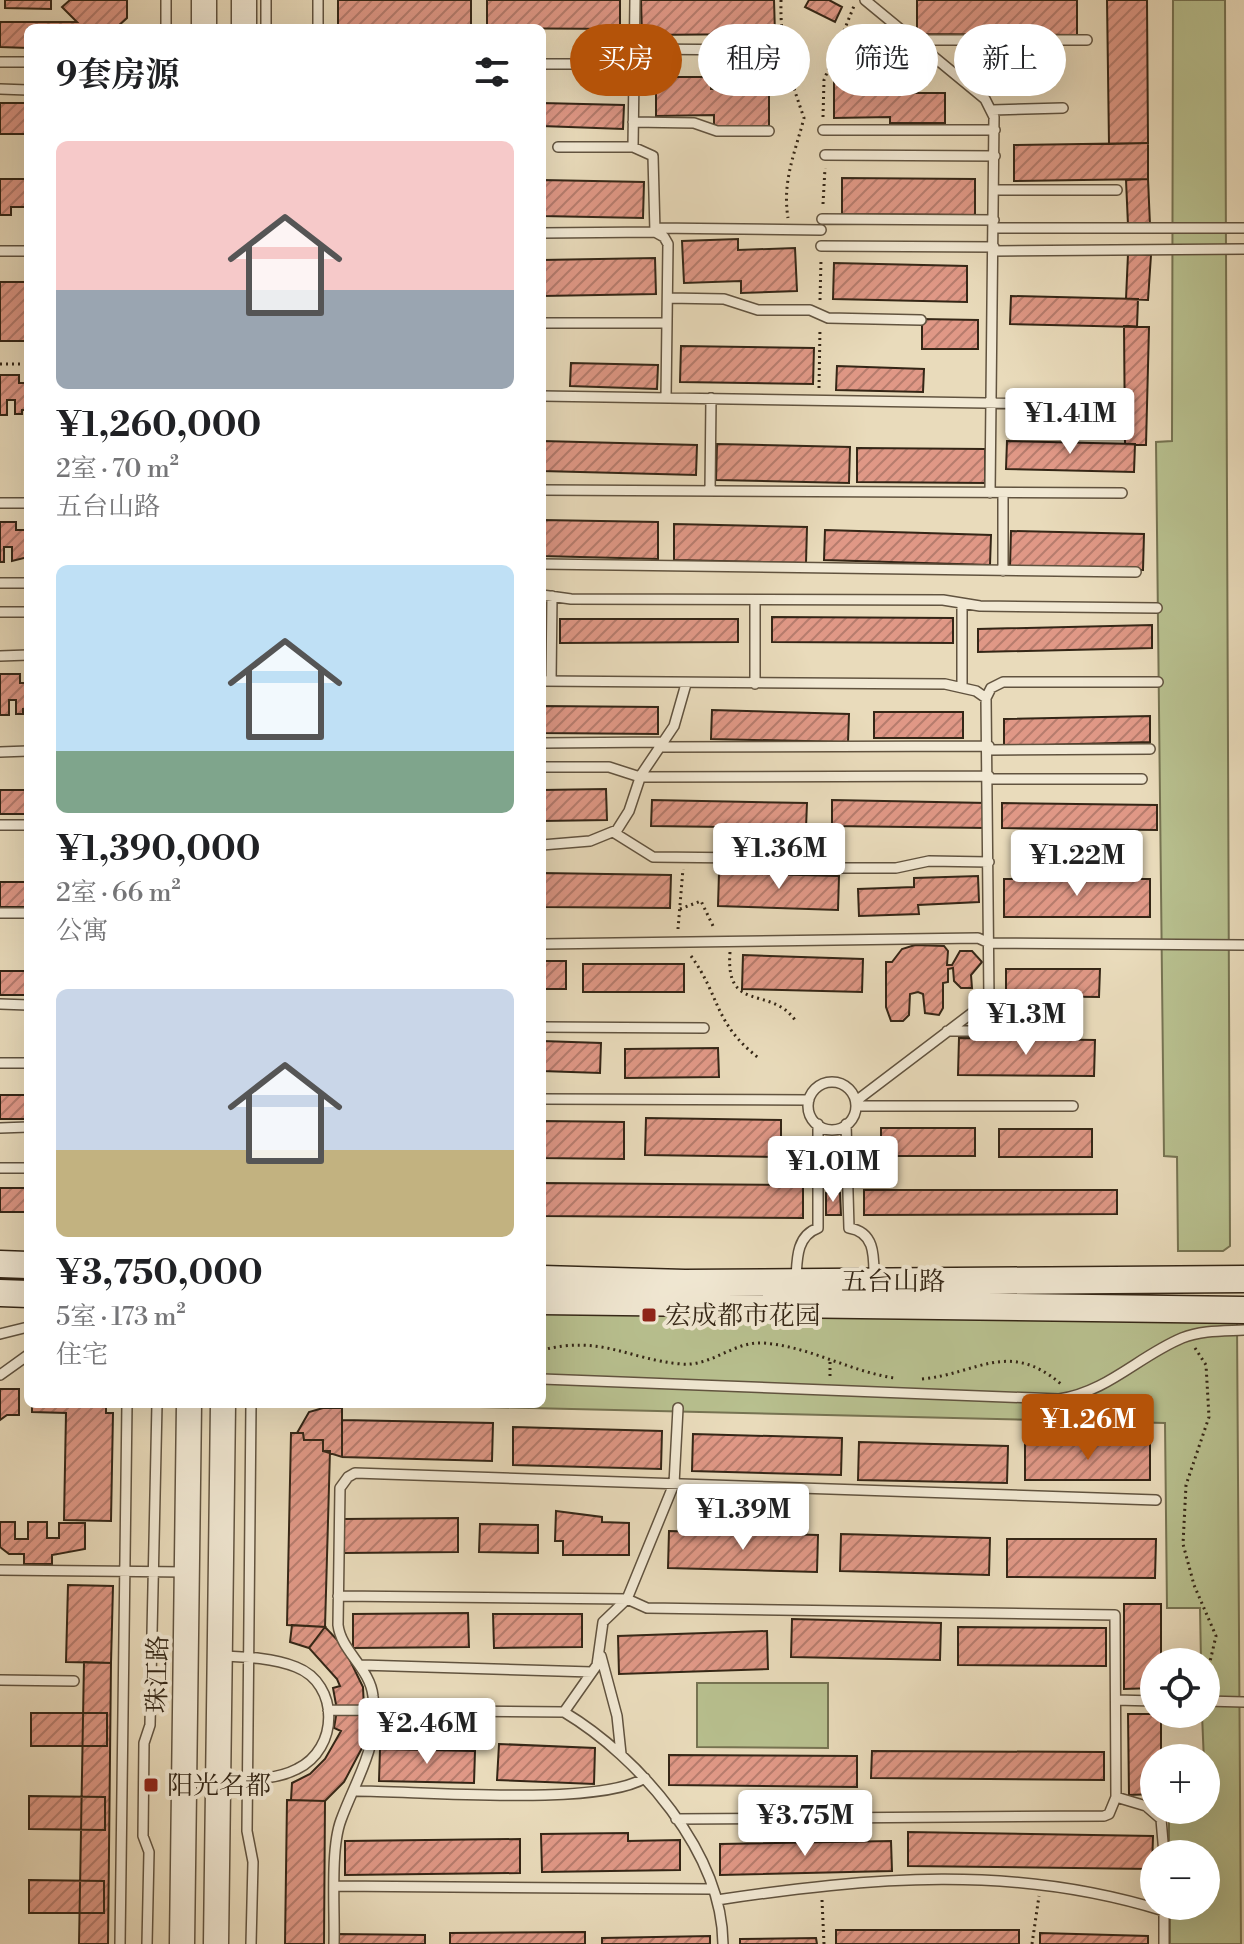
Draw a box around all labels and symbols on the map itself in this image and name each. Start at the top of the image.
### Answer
pin: ¥1.41M [1005,388,1135,456]
pin: ¥1.36M [714,823,844,891]
pin: ¥1.22M [1012,830,1142,898]
pin: ¥1.3M [970,989,1082,1057]
pin: ¥1.01M [768,1136,898,1204]
street label: 五台山路 [841,1266,945,1298]
place label: 宏成都市花园 [665,1300,821,1332]
marker: 宏成都市花园 [640,1306,658,1324]
pin: ¥1.26M [1023,1394,1153,1462]
pin: ¥1.39M [678,1484,808,1552]
street label: 珠江路 [141,1635,175,1713]
pin: ¥2.46M [362,1698,492,1766]
place label: 阳光名都 [167,1770,271,1802]
marker: 阳光名都 [142,1776,160,1794]
pin: ¥3.75M [740,1790,870,1858]

